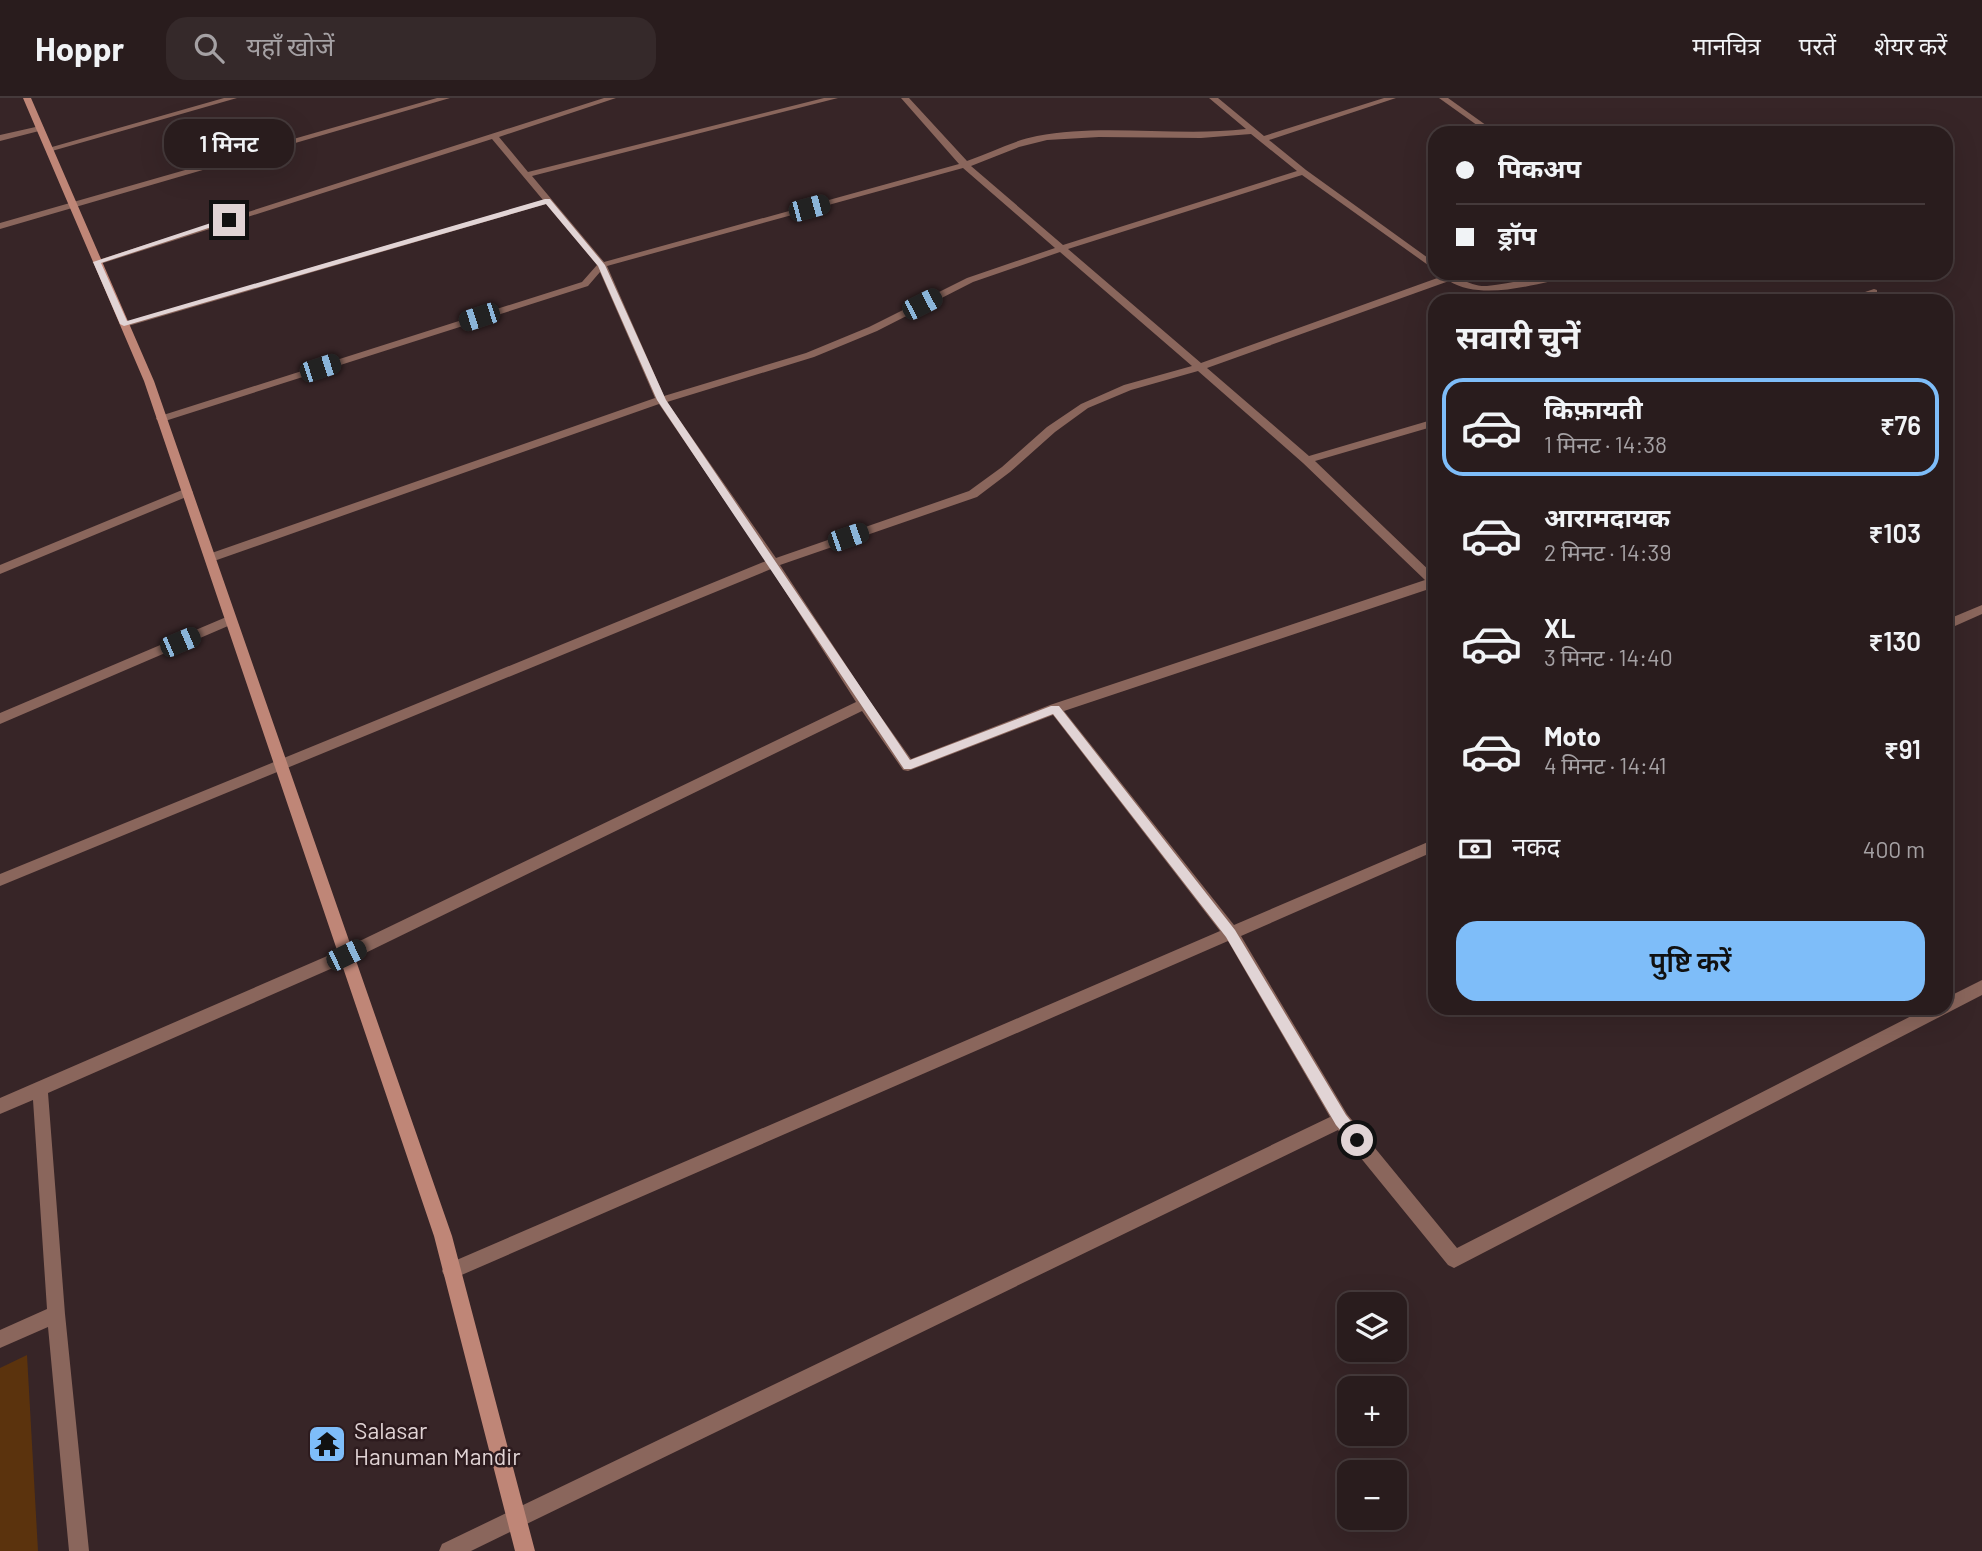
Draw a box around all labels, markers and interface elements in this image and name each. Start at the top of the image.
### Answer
search box [166,17,656,80]
text: Hoppr [35,28,124,68]
icon: search [190,29,228,67]
text: यहाँ खोजें [246,30,334,61]
text: मानचित्र [1692,31,1761,60]
text: परतें [1799,31,1836,60]
text: शेयर करें [1874,31,1947,60]
callout: 1 मिनट [164,118,294,167]
text: 1 मिनट [199,129,259,157]
text: पिकअप [1498,152,1581,183]
car [786,192,833,224]
route end [213,204,245,236]
text: ड्रॉप [1498,219,1536,250]
car [899,285,946,323]
car [456,301,503,333]
text: सवारी चुनें [1456,317,1580,355]
car [297,352,344,384]
text: किफ़ायती [1544,393,1643,424]
icon: car [1460,396,1523,459]
text: ₹76 [1880,409,1921,440]
text: 1 मिनट · 14:38 [1544,430,1667,458]
text: आरामदायक [1544,501,1670,532]
icon: car [1460,504,1523,567]
text: ₹103 [1869,517,1921,548]
car [825,520,872,554]
text: 2 मिनट · 14:39 [1544,538,1671,566]
icon: car [1460,612,1523,675]
text: XL [1544,612,1575,643]
car [157,624,204,660]
text: ₹130 [1869,625,1921,656]
text: 3 मिनट · 14:40 [1544,643,1673,671]
icon: car [1460,720,1523,783]
text: Moto [1544,720,1601,751]
text: ₹91 [1884,733,1921,764]
text: 4 मिनट · 14:41 [1544,751,1667,779]
icon: cash [1456,830,1494,868]
text: नकद [1512,830,1560,861]
text: 400 m [1863,835,1925,863]
button: पुष्टि करें [1456,921,1925,1001]
car [323,936,370,974]
route start [1341,1124,1373,1156]
map controls [1337,1292,1407,1530]
button: layers [1337,1292,1407,1362]
button: + [1337,1376,1407,1446]
place label: Salasar Hanuman Mandir [354,1416,521,1470]
temple icon: Salasar Hanuman Mandir [306,1423,348,1465]
button: − [1337,1460,1407,1530]

